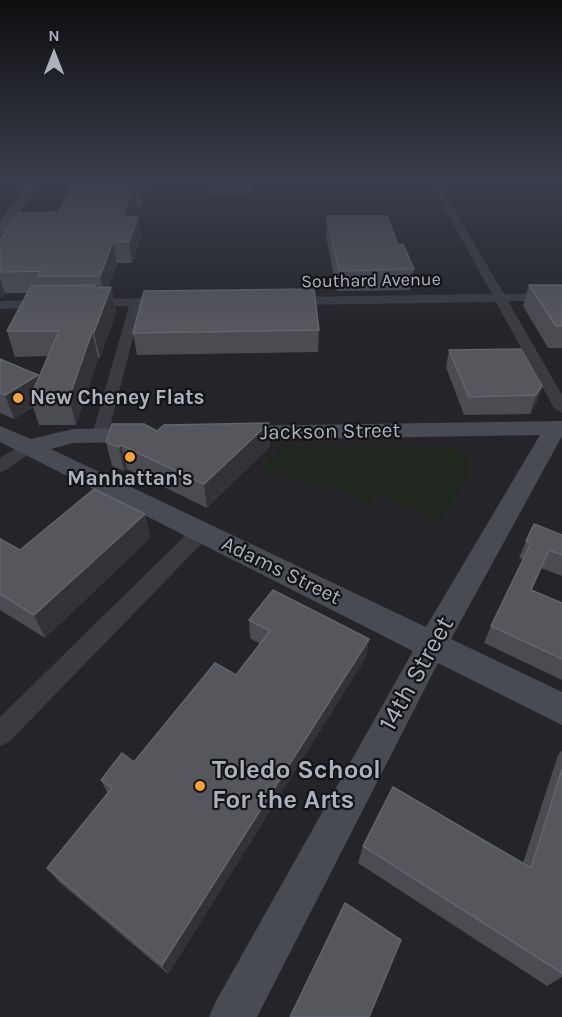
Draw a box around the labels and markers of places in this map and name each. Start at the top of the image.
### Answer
place label: New Cheney Flats [30,385,205,411]
marker: New Cheney Flats [11,391,25,405]
marker: Manhattan's [123,450,137,464]
place label: Manhattan's [67,466,193,492]
place label: Toledo School For the Arts [212,755,381,816]
marker: Toledo School For the Arts [193,779,207,793]

